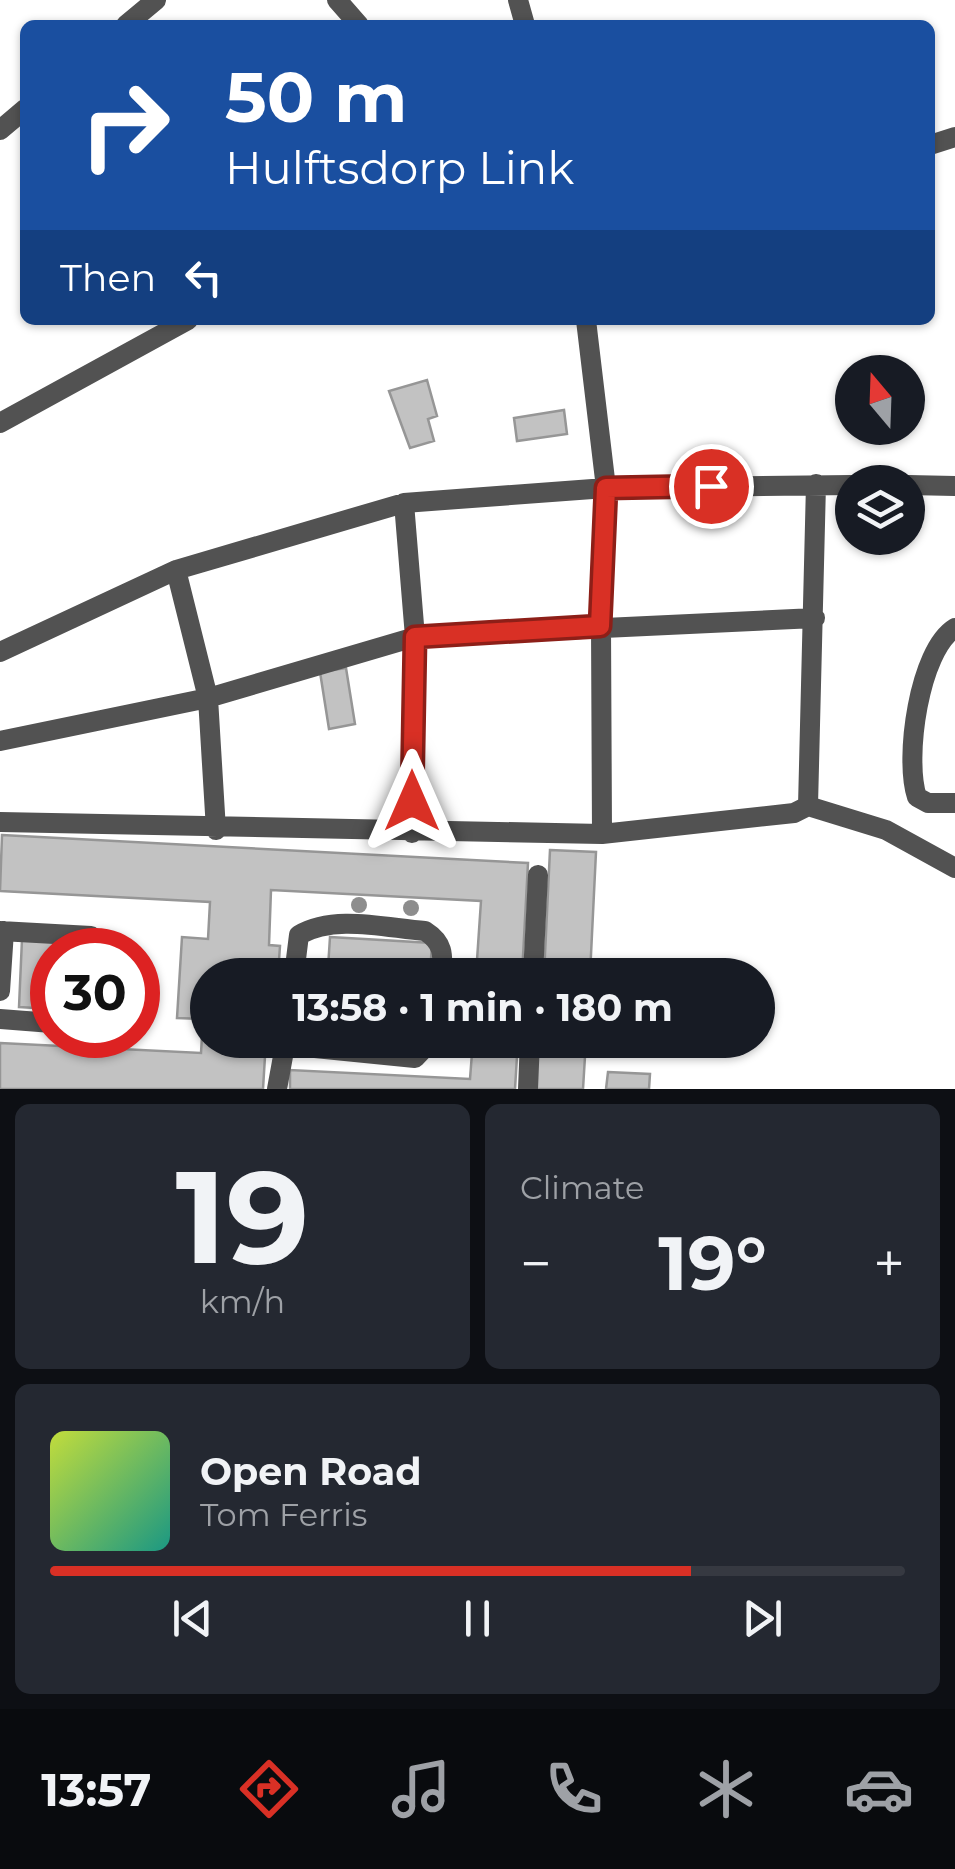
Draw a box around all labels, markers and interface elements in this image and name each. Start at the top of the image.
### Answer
text: 50 m [225,54,407,140]
icon: right [60,60,190,190]
text: Hulftsdorp Link [225,140,574,195]
icon: left [176,250,231,305]
text: Then [60,254,156,301]
north arrow [835,355,925,445]
map controls [835,355,925,555]
pin [669,444,754,529]
icon: arrive [684,459,739,514]
button: layers [835,465,925,555]
position arrow [360,749,464,853]
speed limit sign: 30 [30,928,160,1058]
text: 13:58 · 1 min · 180 m [292,984,673,1031]
text: 19 [176,1137,309,1296]
text: Climate [520,1168,644,1207]
text: 19° [658,1217,767,1309]
text: − [520,1230,552,1297]
text: + [873,1230,905,1297]
text: km/h [200,1282,285,1321]
text: Open Road [200,1448,422,1495]
text: Tom Ferris [200,1495,367,1534]
icon: previous [165,1591,220,1646]
icon: pause [450,1591,505,1646]
icon: next [735,1591,790,1646]
icon: directions [234,1754,304,1824]
icon: music [386,1754,456,1824]
icon: phone [539,1754,609,1824]
icon: climate [691,1754,761,1824]
icon: car [844,1754,914,1824]
text: 13:57 [41,1762,151,1817]

